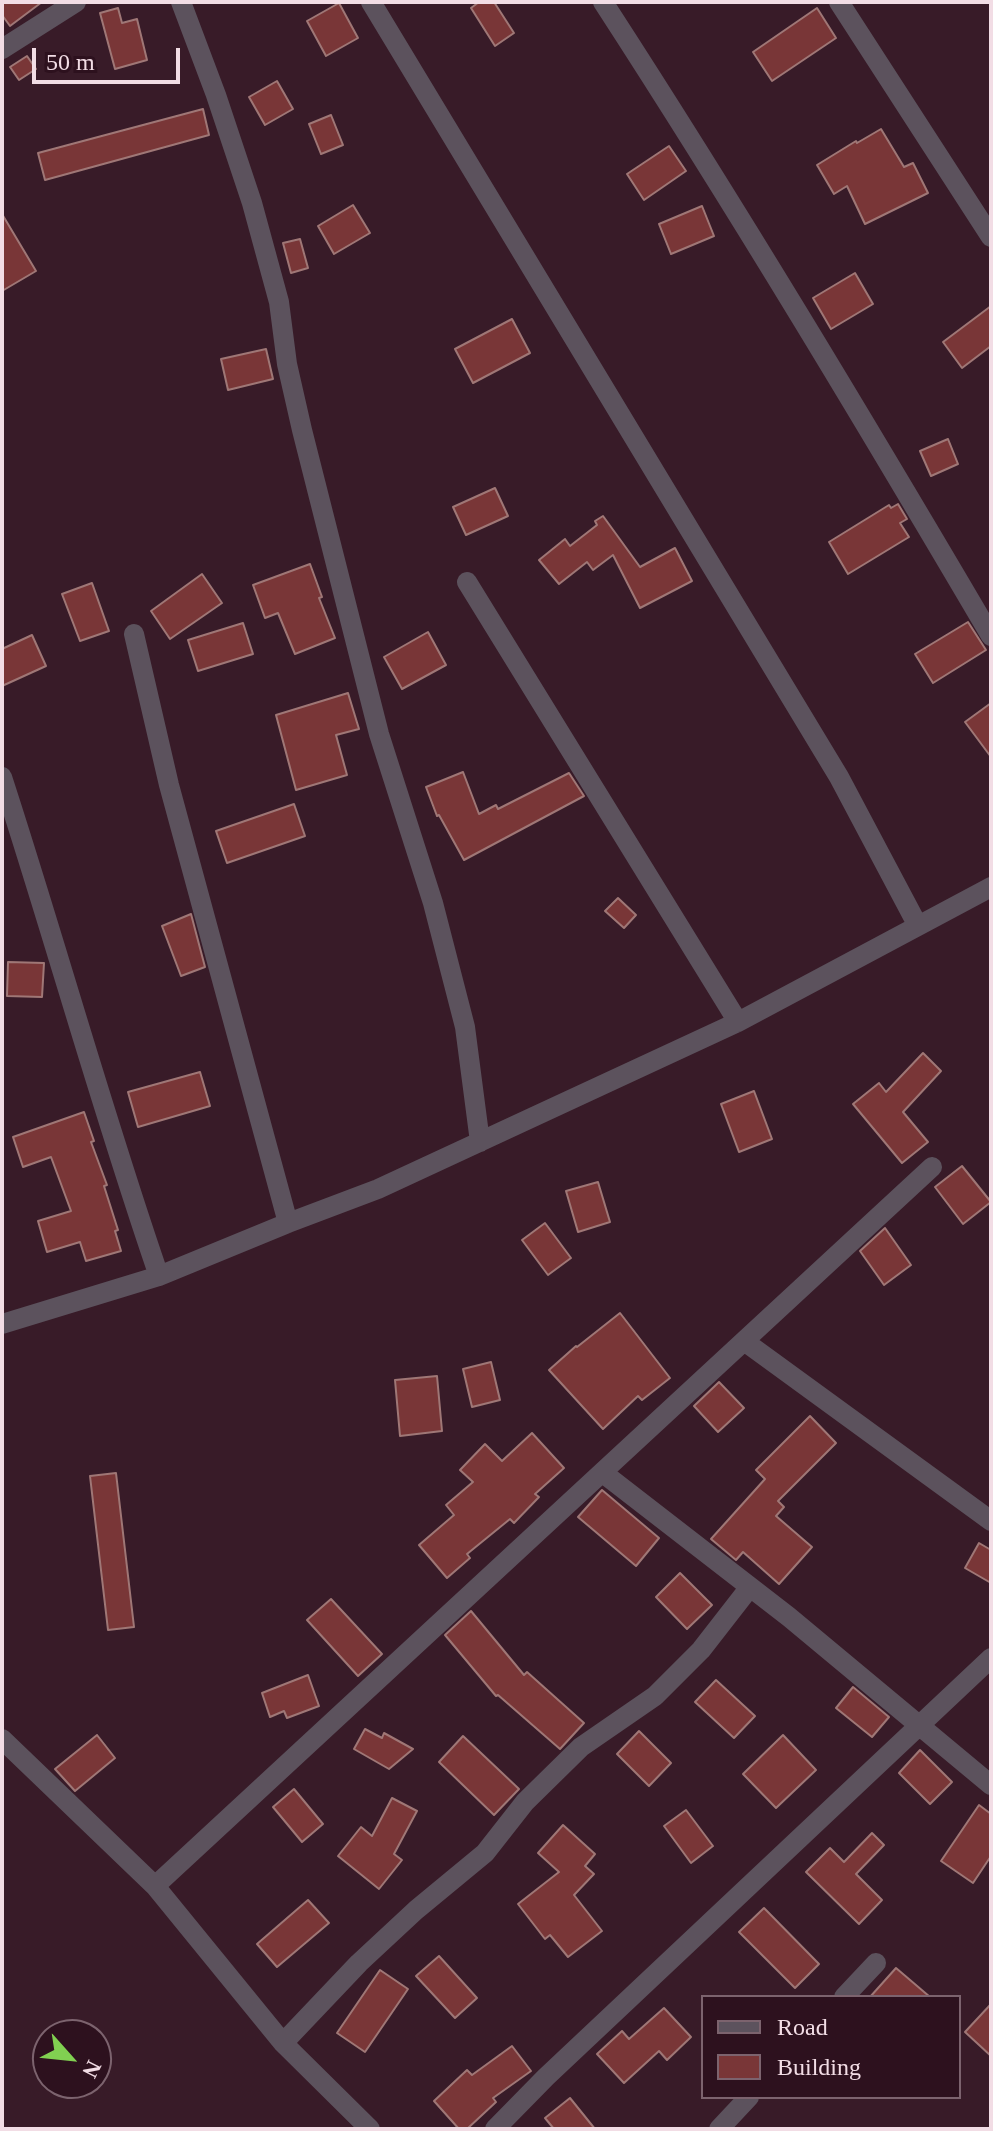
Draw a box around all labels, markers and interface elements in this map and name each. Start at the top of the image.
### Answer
scale bar [36,32,184,82]
text: 50 m [46,49,95,75]
legend [701,1995,961,2099]
text: Road [777,2014,828,2040]
north arrow [32,2019,112,2099]
text: Building [777,2054,861,2080]
text: N [77,2056,107,2082]

